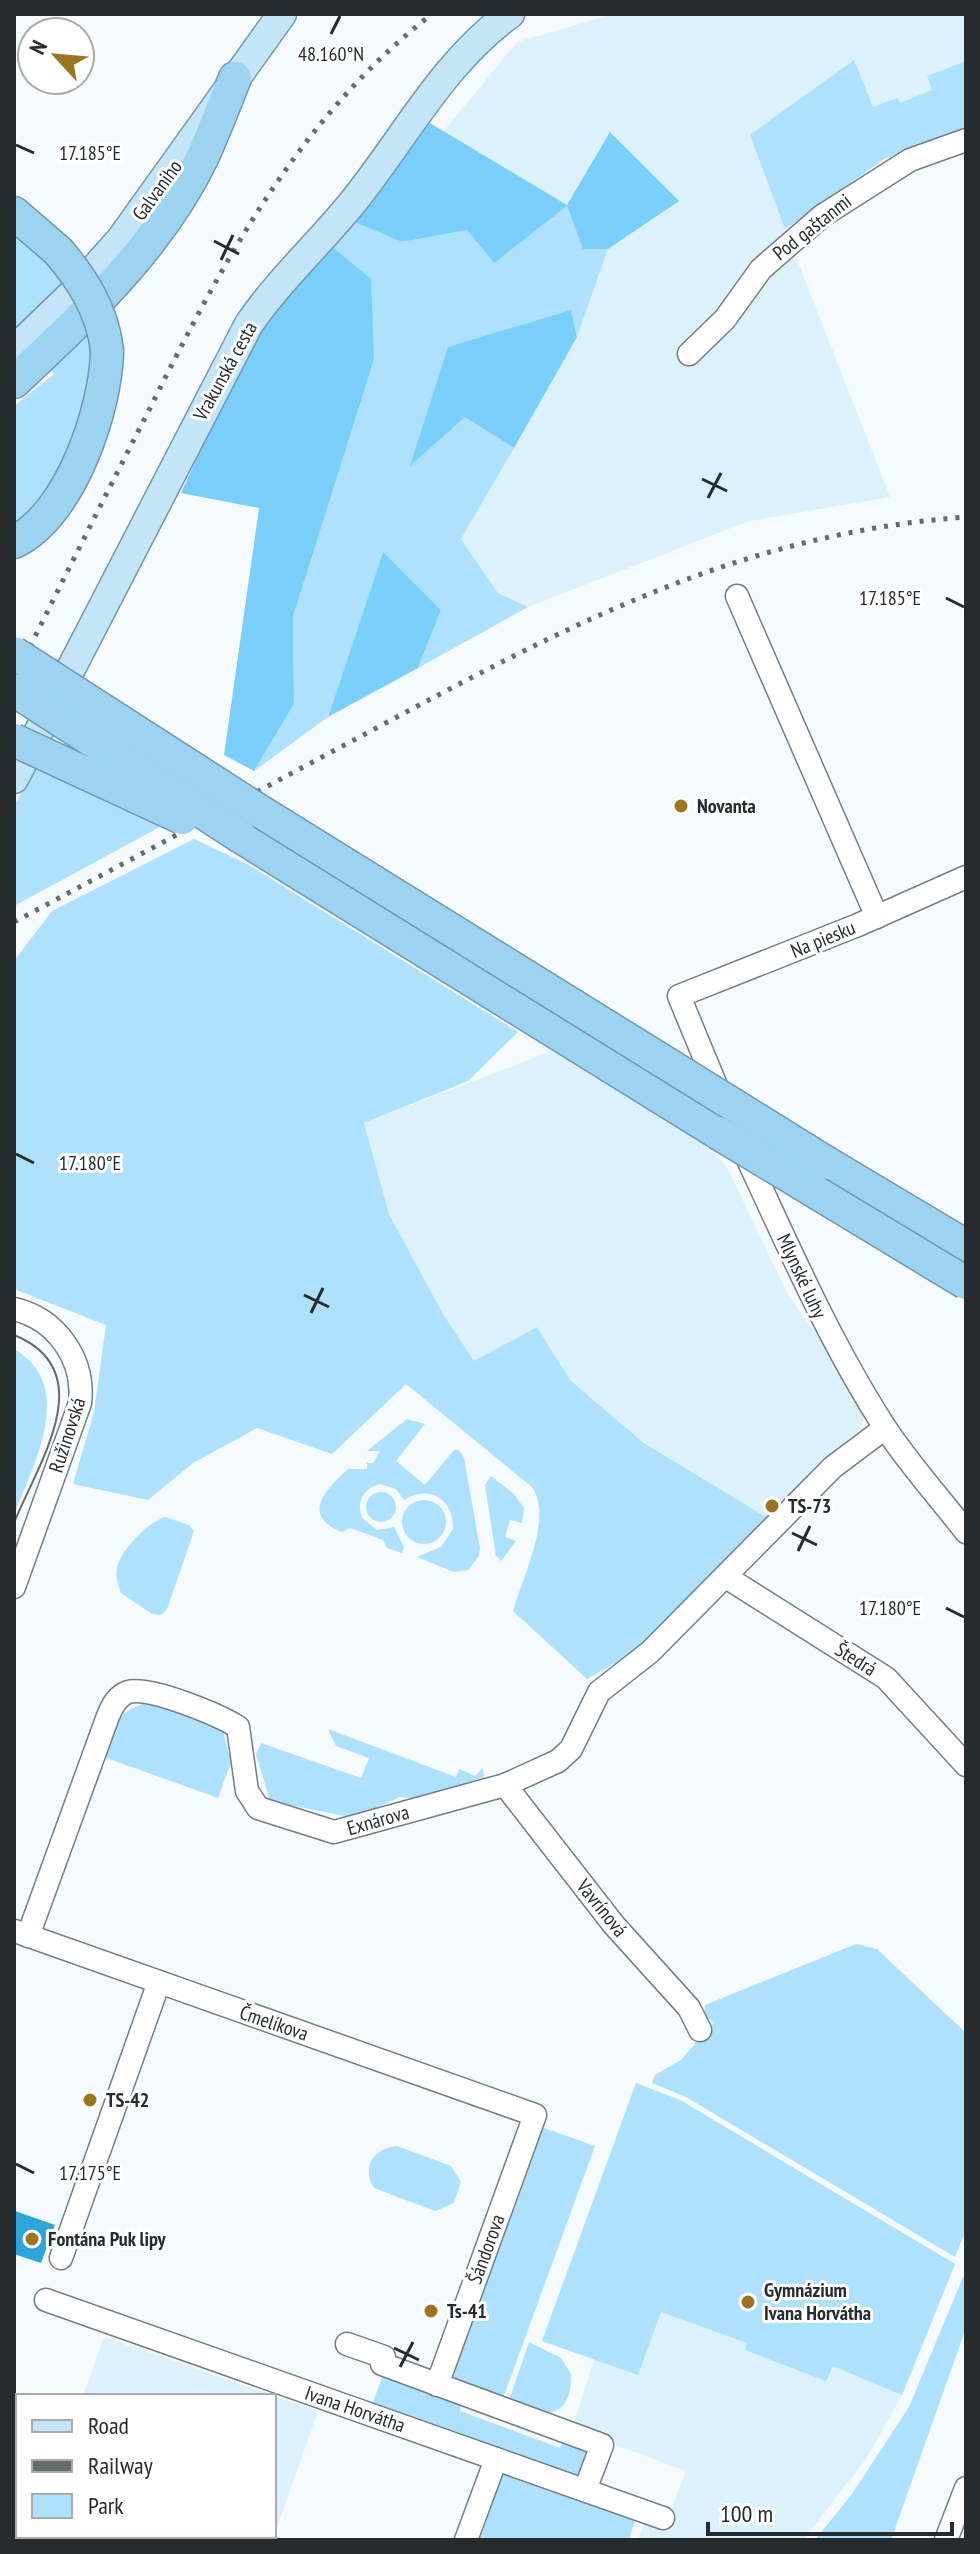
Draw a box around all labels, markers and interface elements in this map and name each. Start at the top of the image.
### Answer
north arrow [16,16,96,96]
text: N [23,36,53,59]
text: 48.160°N [298,41,364,67]
text: 17.185°E [59,140,121,166]
street label: Galvaniho [126,155,188,225]
street label: Pod gaštanmi [767,188,857,266]
street label: Vrakunská cesta [187,317,263,426]
text: 17.185°E [859,585,921,611]
place label: Novanta [697,793,756,819]
marker: Novanta [672,797,690,815]
street label: Na piesku [787,914,859,964]
text: 17.180°E [59,1150,121,1176]
street label: Mlynské luhy [771,1230,833,1323]
street label: Ružinovská [43,1394,91,1476]
place label: TS-73 [788,1493,831,1519]
marker: TS-73 [763,1497,781,1515]
text: 17.180°E [859,1595,921,1621]
street label: Štedrá [830,1636,882,1682]
street label: Exnárova [344,1799,412,1841]
street label: Vavrínová [570,1873,633,1942]
street label: Čmelíkova [236,1999,312,2047]
place label: TS-42 [106,2087,149,2113]
marker: TS-42 [81,2091,99,2109]
text: 17.175°E [59,2160,121,2186]
street label: Šándorova [461,2211,511,2287]
place label: Fontána Puk lipy [48,2226,167,2252]
marker: Fontána Puk lipy [23,2230,41,2248]
place label: Gymnázium Ivana Horvátha [764,2277,871,2326]
marker: Gymnázium Ivana Horvátha [739,2293,757,2311]
place label: Ts-41 [447,2298,487,2324]
marker: Ts-41 [422,2302,440,2320]
street label: Ivana Horvátha [301,2380,409,2438]
legend [16,2394,276,2538]
text: Road [88,2410,129,2441]
text: Railway [88,2450,153,2481]
scale bar [708,2486,952,2536]
text: Park [88,2490,124,2521]
text: 100 m [720,2498,773,2529]

